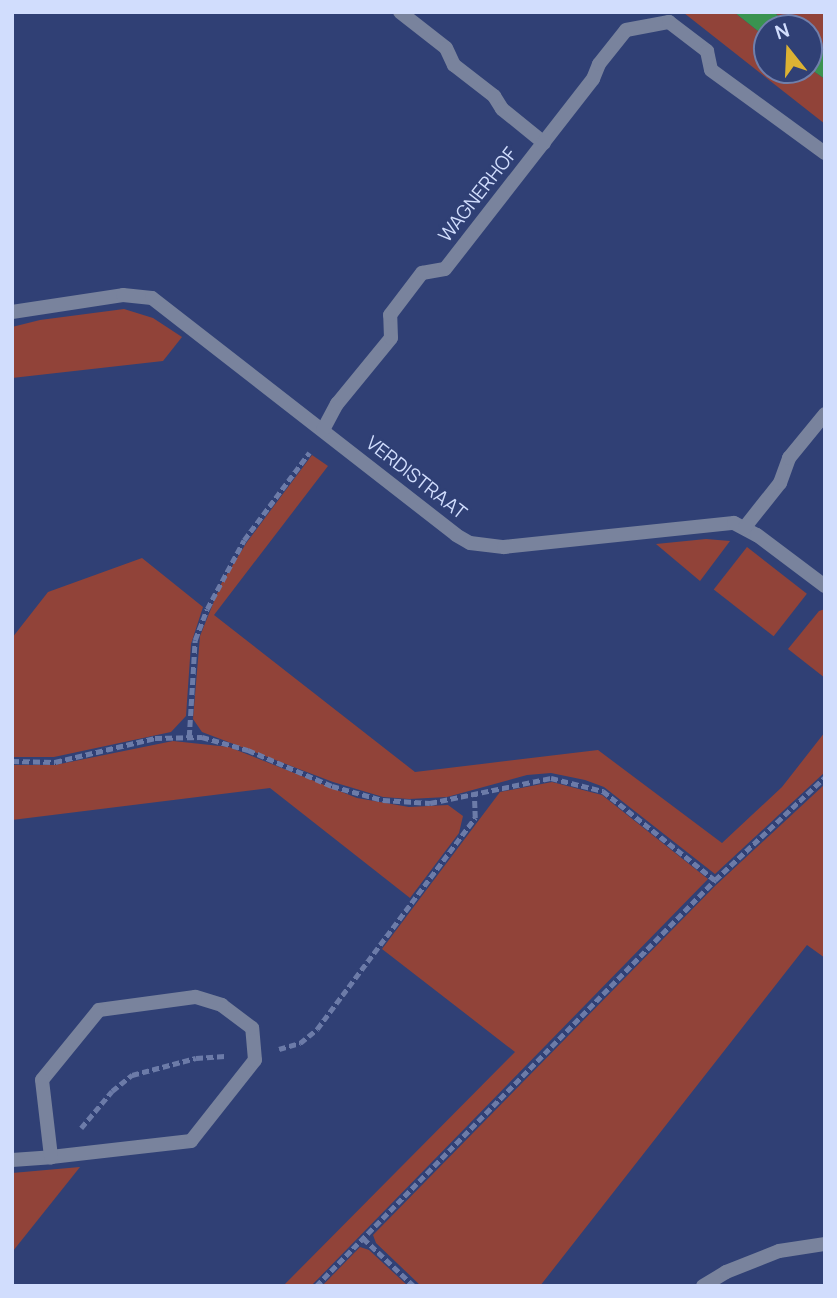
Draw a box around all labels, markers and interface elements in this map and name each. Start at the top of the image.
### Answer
north arrow [753,14,823,84]
text: N [772,16,793,45]
street label: WAGNERHOF [434,143,522,247]
street label: VERDISTRAAT [361,432,471,524]

